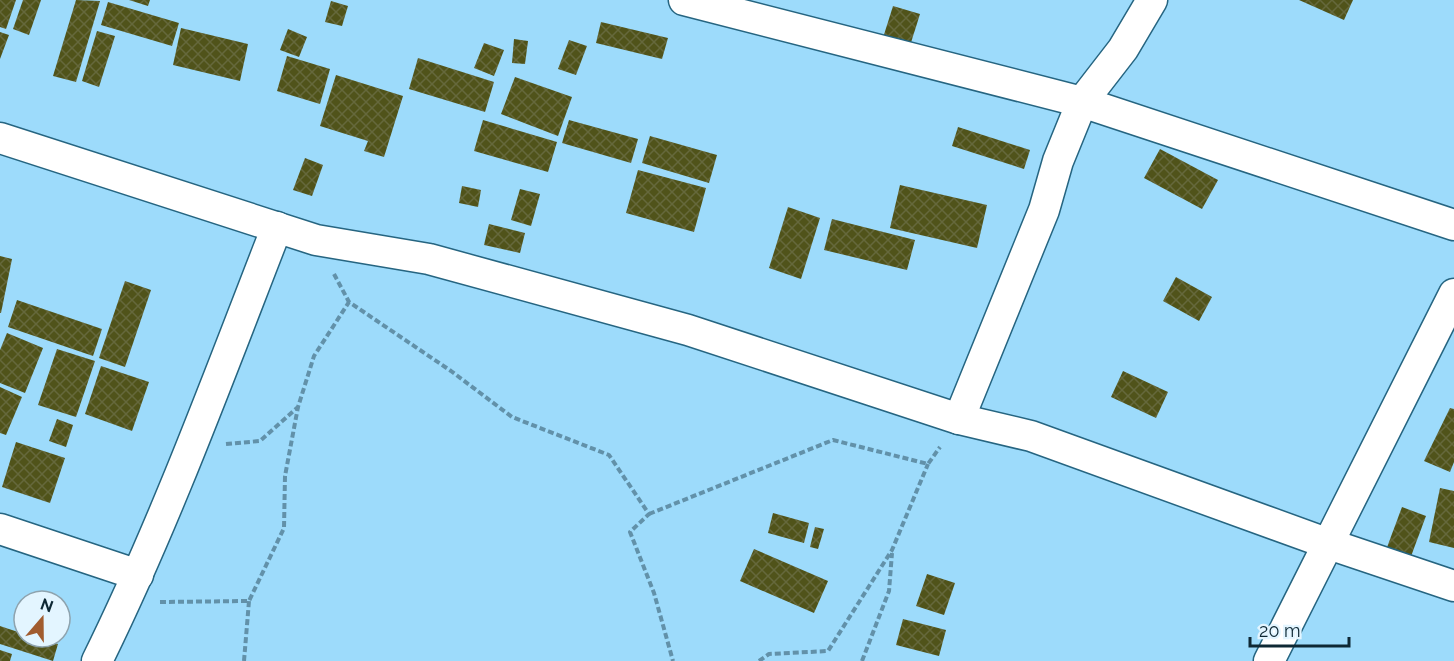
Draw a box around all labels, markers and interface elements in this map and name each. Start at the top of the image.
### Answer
north arrow [12,589,72,649]
text: N [38,594,56,616]
scale bar [1250,610,1349,648]
text: 20 m [1259,620,1301,641]

